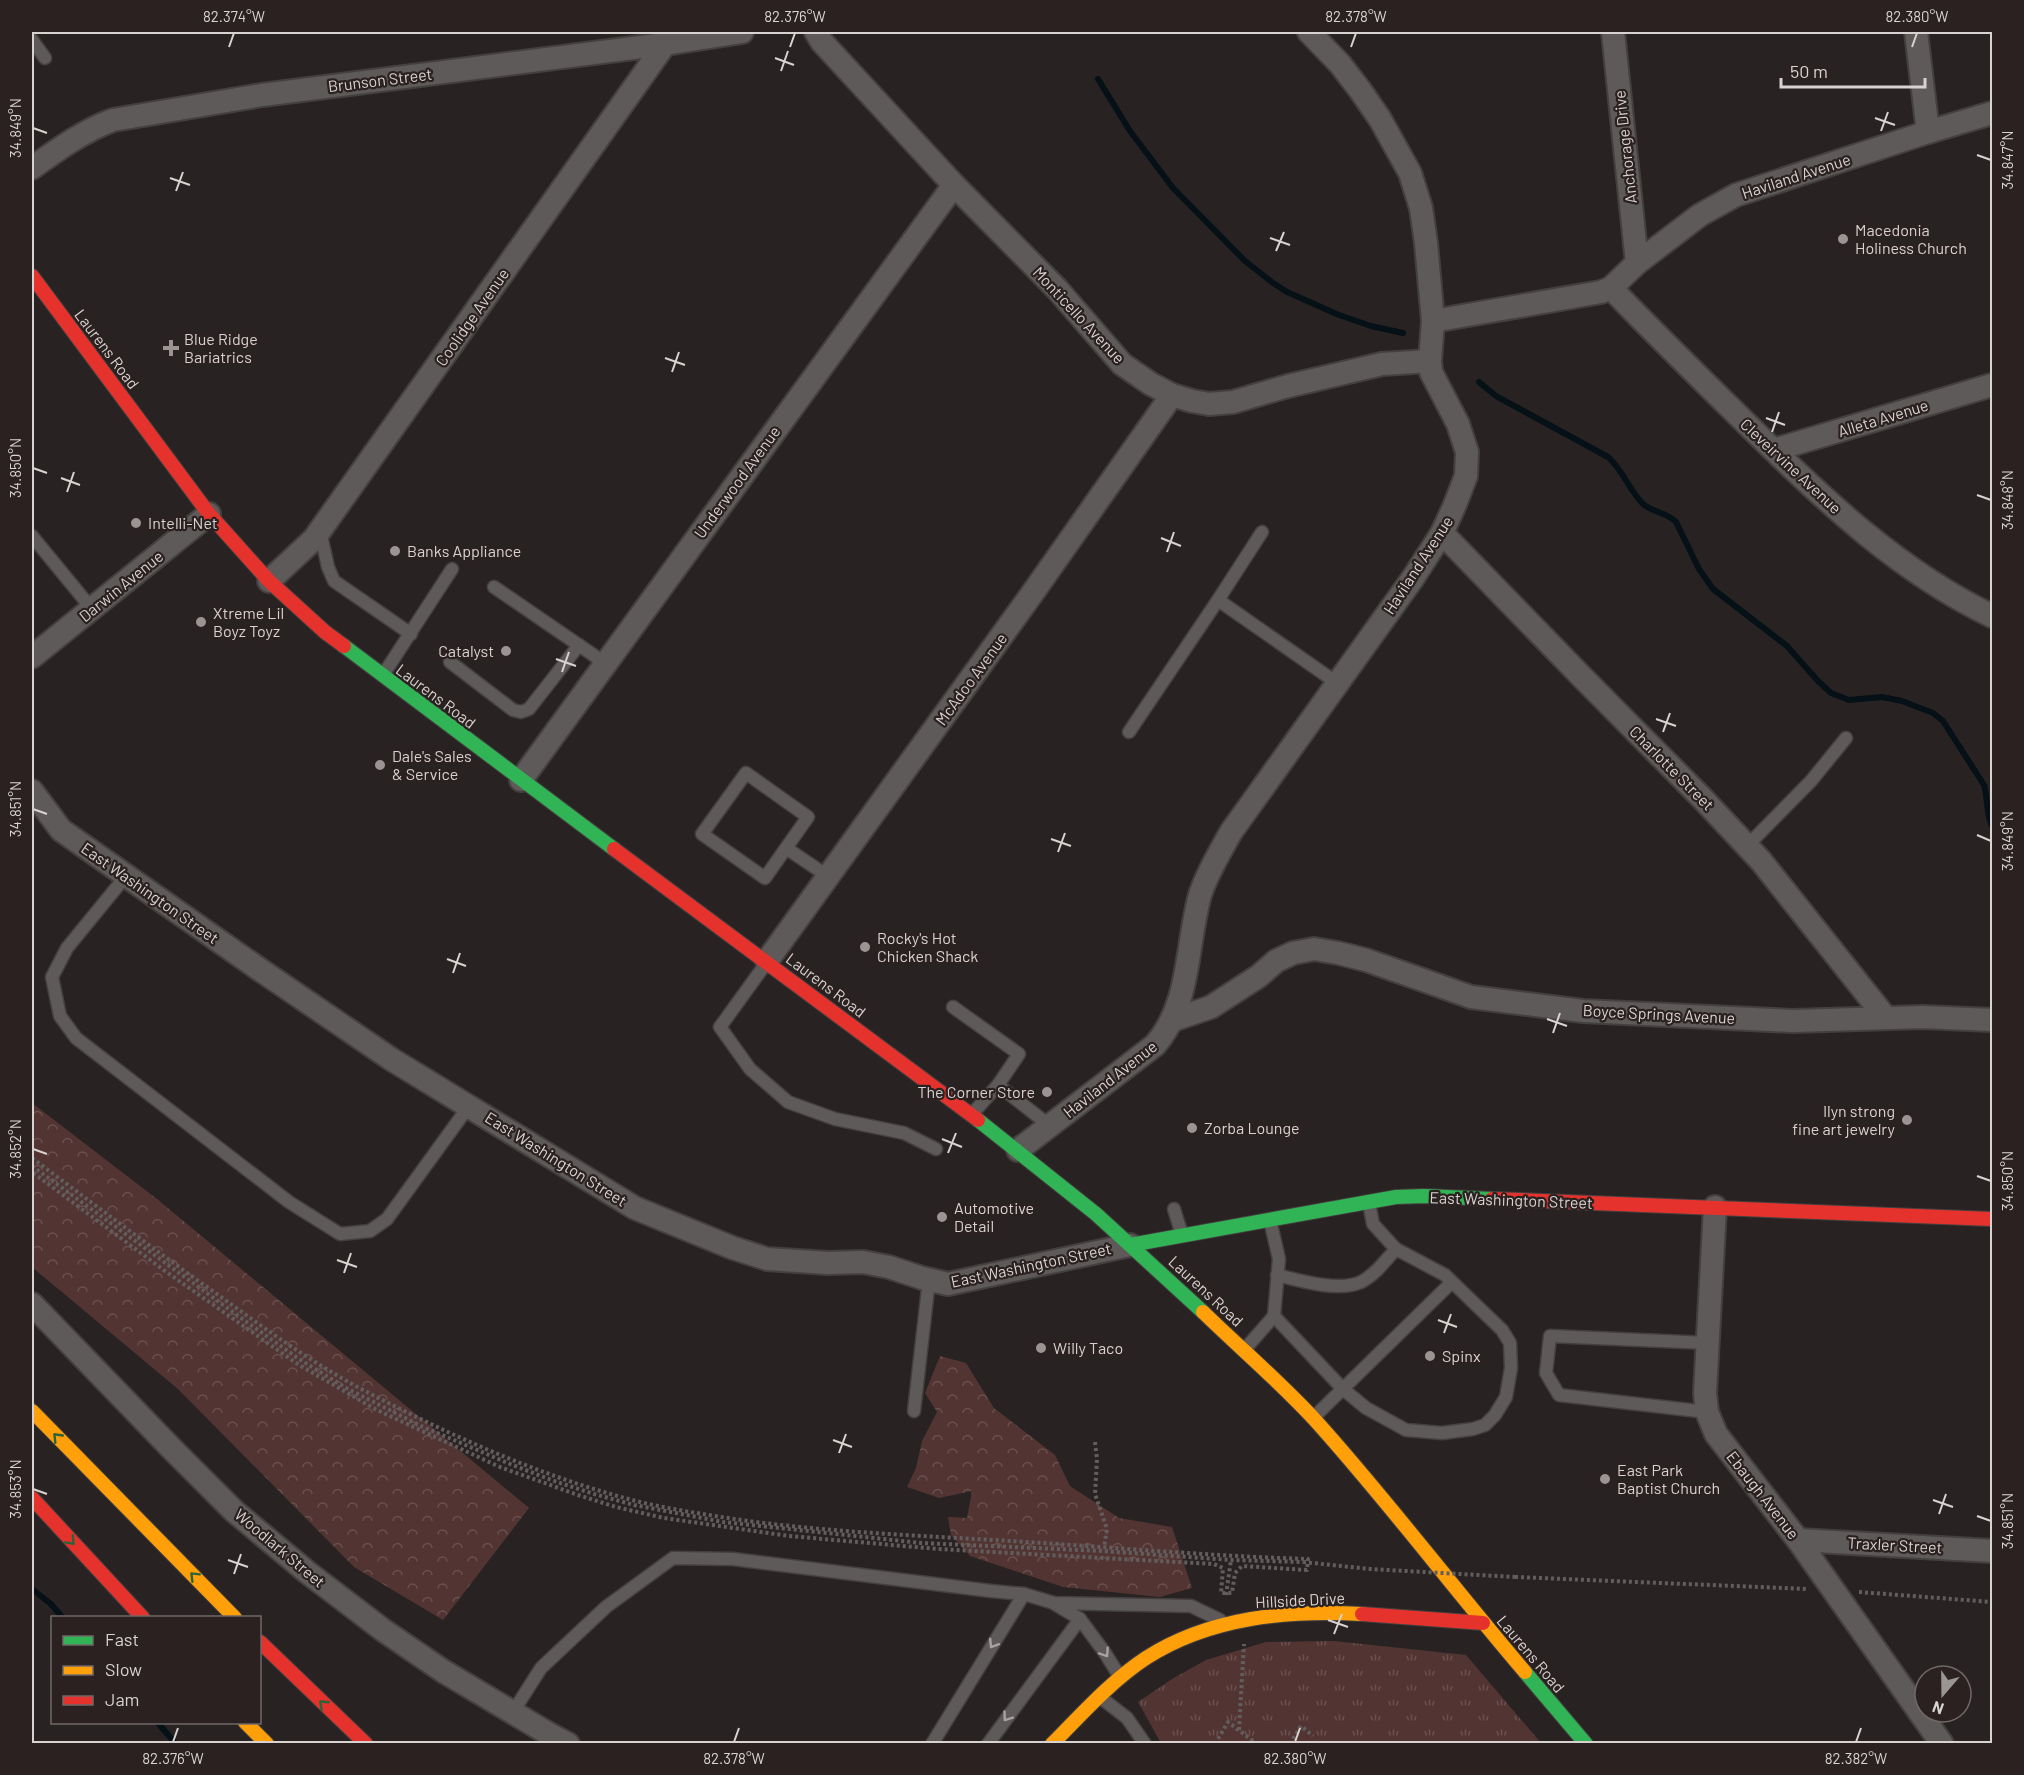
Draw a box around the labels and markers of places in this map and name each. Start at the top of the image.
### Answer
place label: Macedonia Holiness Church [1855,220,1967,257]
marker: Macedonia Holiness Church [1836,232,1850,246]
place label: Blue Ridge Bariatrics [184,329,258,366]
marker: Blue Ridge Bariatrics [162,339,180,357]
place label: Intelli-Net [148,513,218,532]
marker: Intelli-Net [129,516,143,530]
place label: Banks Appliance [407,541,521,560]
marker: Banks Appliance [388,544,402,558]
place label: Xtreme Lil Boyz Toyz [213,603,284,640]
marker: Xtreme Lil Boyz Toyz [194,615,208,629]
place label: Catalyst [438,641,494,660]
marker: Catalyst [499,644,513,658]
place label: Dale's Sales & Service [392,746,472,783]
marker: Dale's Sales & Service [373,758,387,772]
place label: Rocky's Hot Chicken Shack [877,928,978,965]
marker: Rocky's Hot Chicken Shack [858,940,872,954]
place label: The Corner Store [917,1082,1035,1101]
marker: The Corner Store [1040,1085,1054,1099]
place label: llyn strong fine art jewelry [1792,1101,1896,1138]
marker: llyn strong fine art jewelry [1900,1113,1914,1127]
place label: Zorba Lounge [1204,1118,1300,1137]
marker: Zorba Lounge [1185,1121,1199,1135]
place label: Automotive Detail [954,1198,1034,1235]
marker: Automotive Detail [935,1210,949,1224]
place label: Willy Taco [1053,1338,1123,1357]
marker: Willy Taco [1034,1341,1048,1355]
place label: Spinx [1442,1346,1481,1365]
marker: Spinx [1423,1349,1437,1363]
place label: East Park Baptist Church [1617,1460,1720,1497]
marker: East Park Baptist Church [1598,1472,1612,1486]

